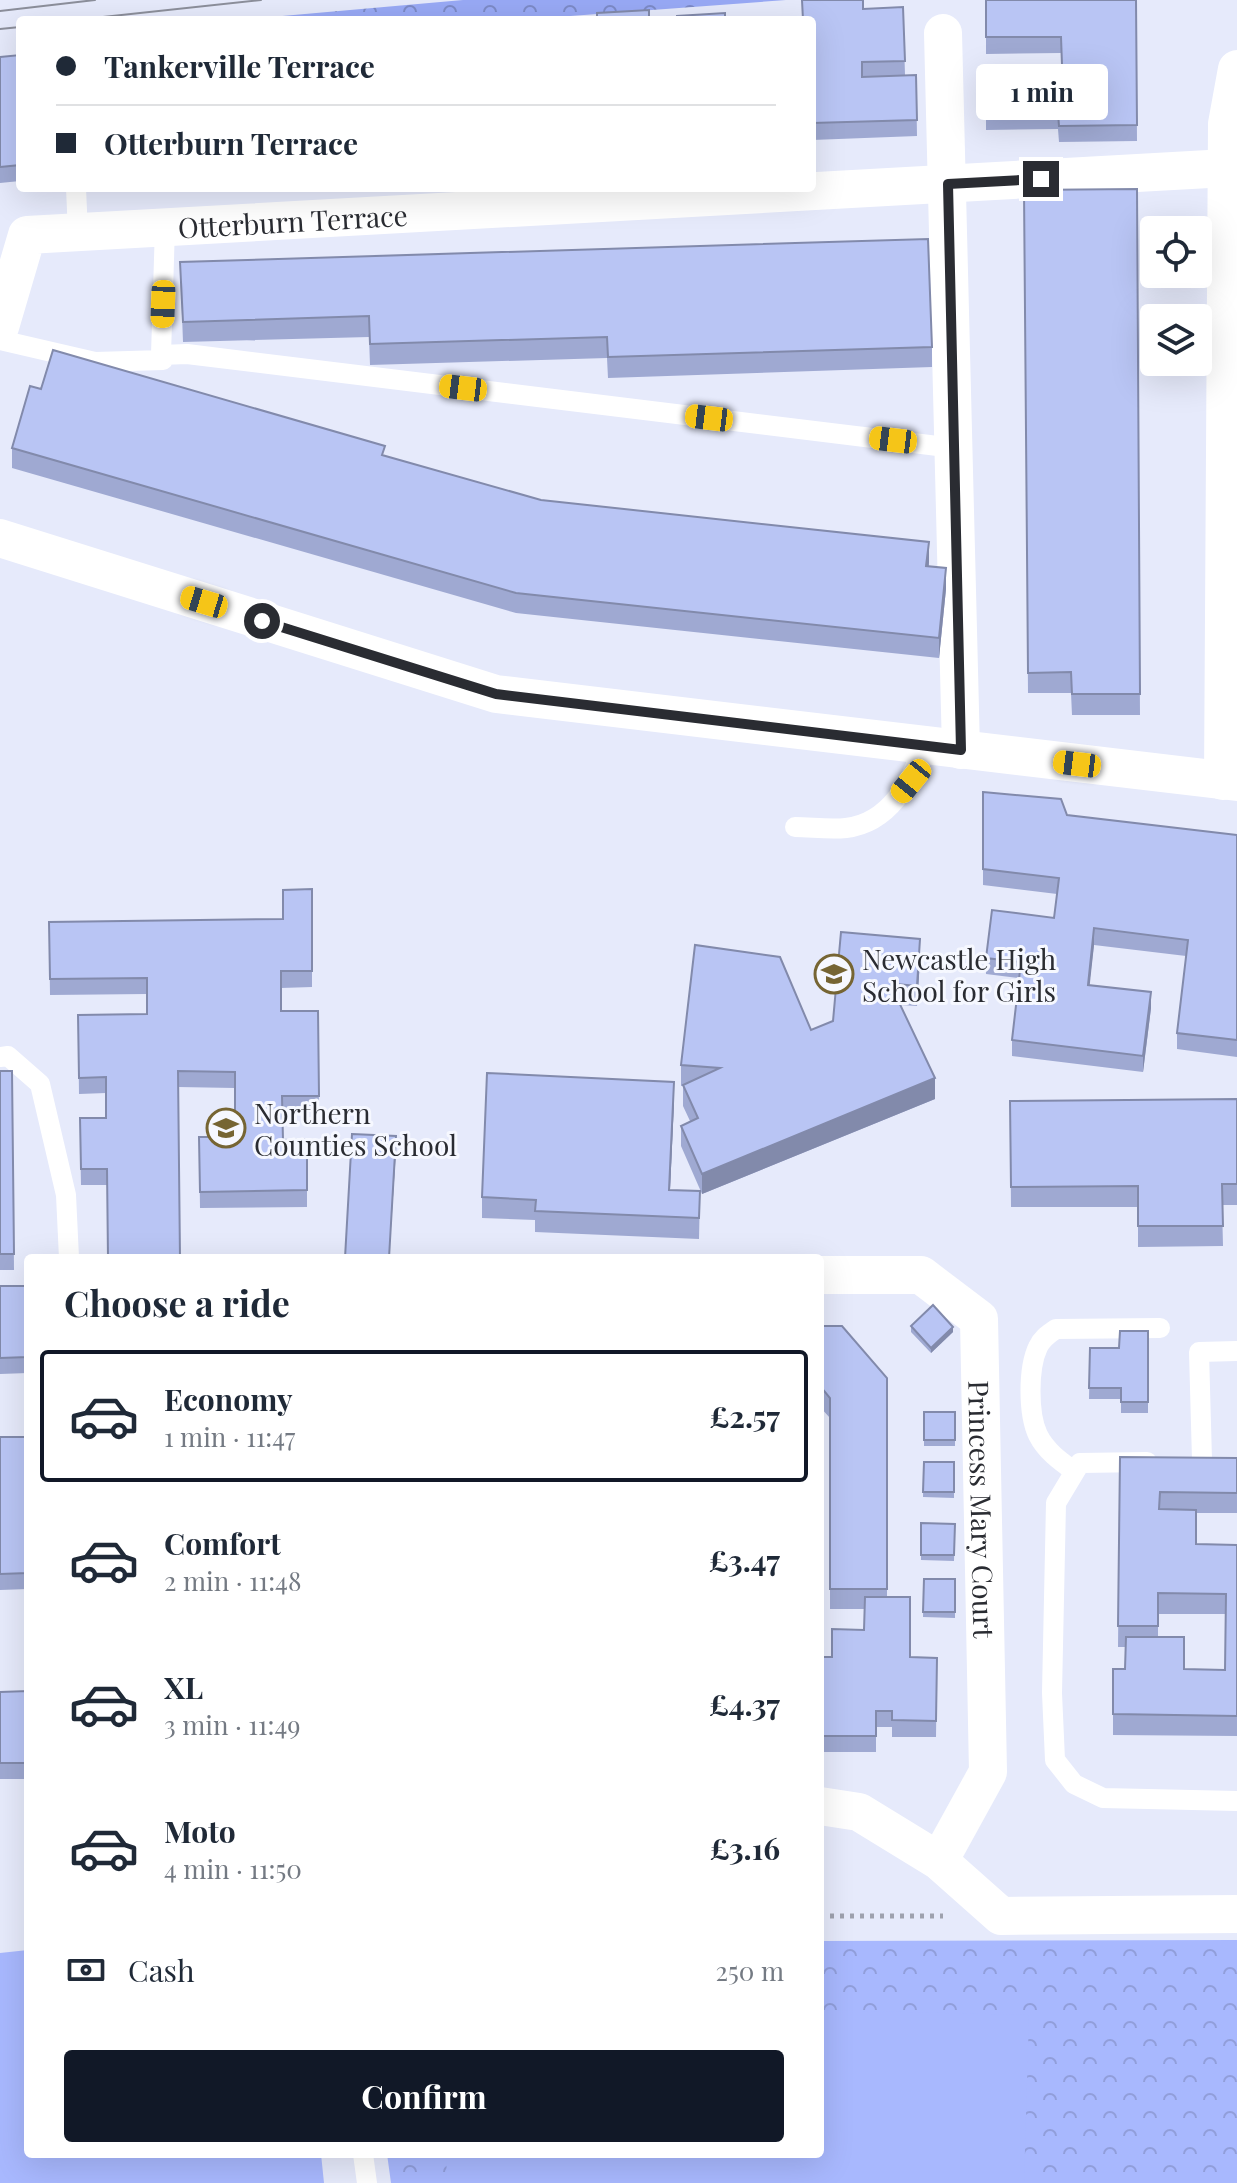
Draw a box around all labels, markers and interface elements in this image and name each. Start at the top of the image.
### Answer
text: Tankerville Terrace [104,46,375,86]
callout: 1 min [975,63,1107,119]
text: 1 min [1010,74,1074,109]
text: Otterburn Terrace [104,123,358,163]
route end [1023,161,1059,197]
street label: Otterburn Terrace [177,195,409,245]
map controls [1140,216,1212,376]
button: locate [1140,216,1212,288]
car [150,280,176,328]
button: layers [1140,304,1212,376]
car [438,373,488,403]
car [684,403,734,433]
car [868,425,918,455]
car [178,584,230,620]
route start [244,603,280,639]
car [1052,749,1102,779]
car [887,755,935,807]
place label: Newcastle High School for Girls [862,940,1057,1009]
school or university icon: Newcastle High School for Girls [813,953,855,995]
place label: Northern Counties School [254,1094,457,1163]
school or university icon: Northern Counties School [205,1107,247,1149]
text: Choose a ride [64,1278,290,1326]
text: Economy [164,1379,293,1419]
icon: car [68,1380,140,1452]
street label: Princess Mary Court [962,1380,1004,1640]
text: £2.57 [709,1396,780,1436]
text: 1 min · 11:47 [164,1419,295,1454]
text: Comfort [164,1523,281,1563]
icon: car [68,1524,140,1596]
text: £3.47 [709,1540,780,1580]
text: 2 min · 11:48 [164,1563,302,1598]
text: XL [164,1667,203,1707]
icon: car [68,1668,140,1740]
text: £4.37 [709,1684,780,1724]
text: 3 min · 11:49 [164,1707,300,1742]
text: Moto [164,1811,236,1851]
icon: car [68,1812,140,1884]
text: £3.16 [710,1828,780,1868]
text: 4 min · 11:50 [164,1851,302,1886]
icon: cash [64,1948,108,1992]
text: Cash [128,1950,195,1990]
text: 250 m [716,1953,784,1988]
button: Confirm [64,2050,784,2142]

